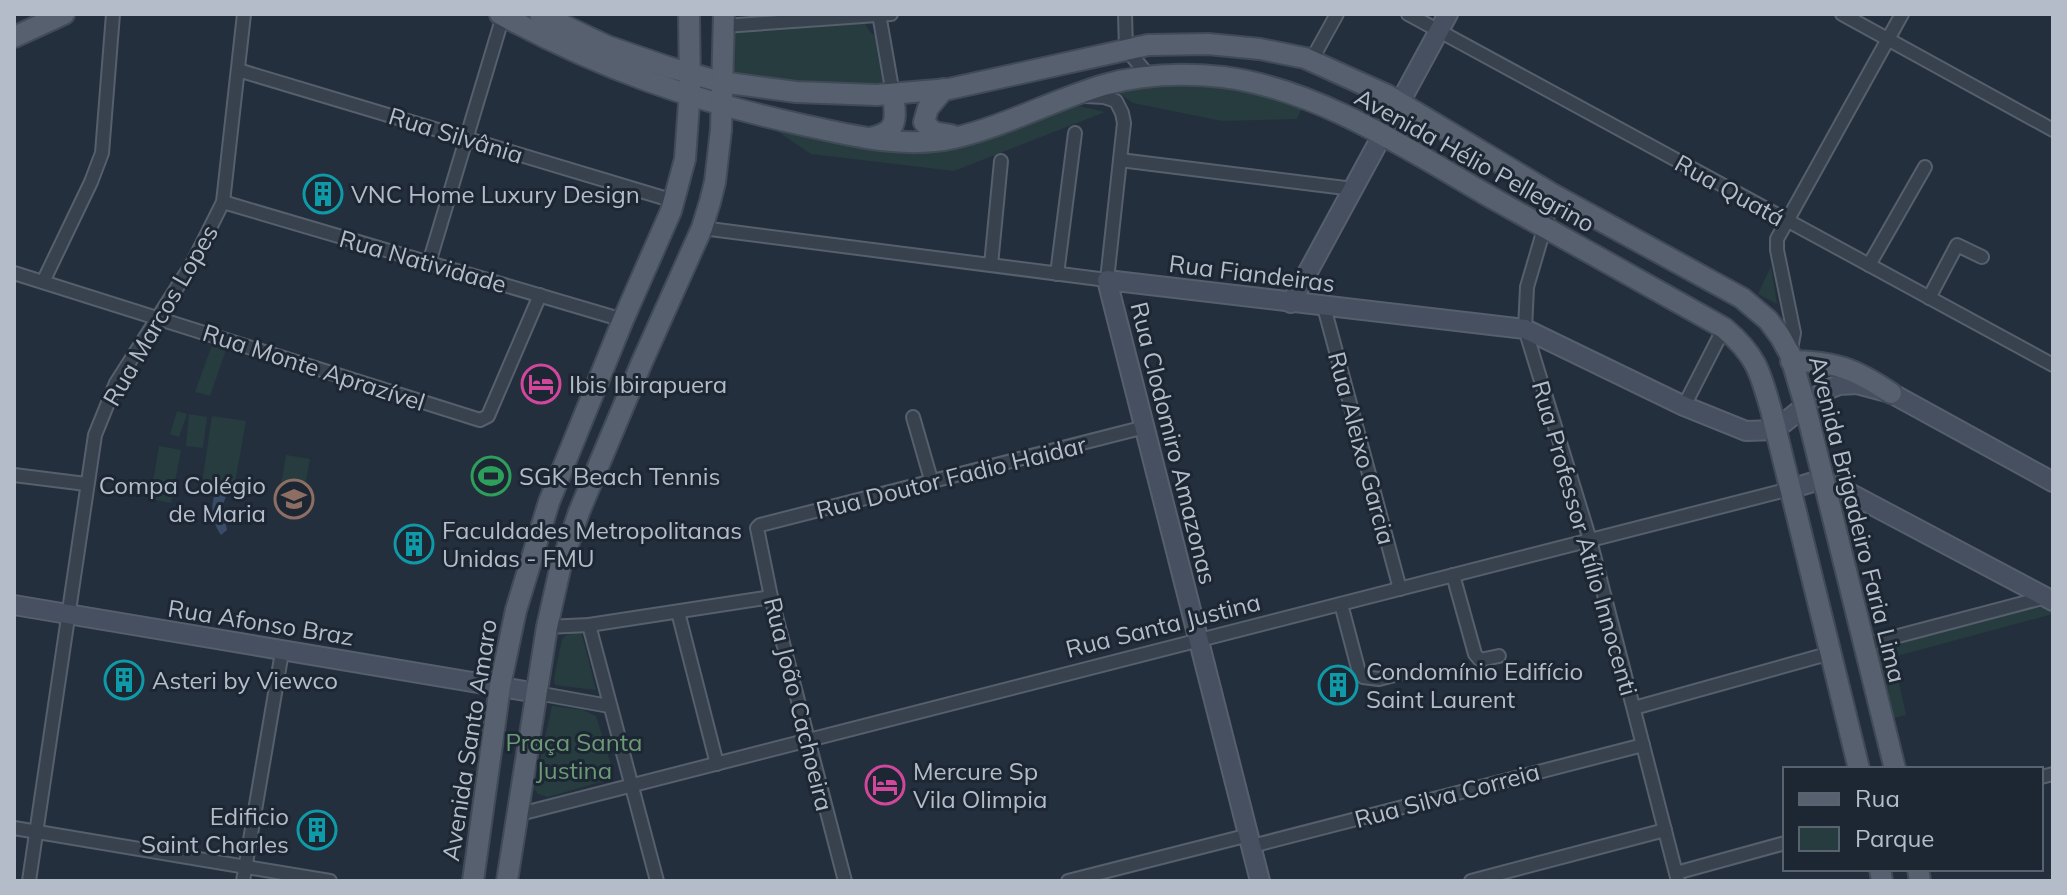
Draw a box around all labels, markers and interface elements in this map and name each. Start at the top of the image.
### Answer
street label: Avenida Hélio Pellegrino [1350,82,1600,238]
street label: Rua Silvânia [385,100,527,170]
street label: Rua Quatá [1670,148,1790,232]
building icon: VNC Home Luxury Design [302,173,344,215]
place label: VNC Home Luxury Design [351,179,640,209]
street label: Rua Marcos Lopes [96,219,224,411]
street label: Rua Natividade [336,223,510,299]
street label: Rua Fiandeiras [1167,248,1337,298]
street label: Rua Clodomiro Amazonas [1124,299,1224,587]
street label: Rua Monte Aprazível [199,317,429,417]
street label: Rua Aleixo Garcia [1322,348,1402,548]
street label: Avenida Brigadeiro Faria Lima [1803,353,1913,685]
hotel icon: Ibis Ibirapuera [520,363,562,405]
place label: Ibis Ibirapuera [569,369,727,399]
street label: Rua Professor Atílio Innocenti [1526,377,1644,699]
street label: Rua Doutor Fadio Haidar [813,429,1089,525]
sports icon: SGK Beach Tennis [470,455,512,497]
place label: SGK Beach Tennis [519,461,720,491]
place label: Compa Colégio de Maria [99,470,266,528]
school or university icon: Compa Colégio de Maria [273,478,315,520]
place label: Faculdades Metropolitanas Unidas - FMU [442,515,742,573]
building icon: Faculdades Metropolitanas Unidas - FMU [393,523,435,565]
street label: Rua Santa Justina [1062,586,1264,664]
street label: Rua Afonso Braz [166,592,356,652]
street label: Rua João Cachoeira [758,594,840,814]
street label: Avenida Santo Amaro [435,617,503,863]
place label: Condomínio Edifício Saint Laurent [1366,656,1583,714]
building icon: Asteri by Viewco [103,659,145,701]
building icon: Condomínio Edifício Saint Laurent [1317,664,1359,706]
place label: Asteri by Viewco [152,665,338,695]
park label: Praça Santa Justina [505,727,643,785]
place label: Mercure Sp Vila Olimpia [913,756,1047,814]
street label: Rua Silva Correia [1351,756,1543,834]
hotel icon: Mercure Sp Vila Olimpia [864,764,906,806]
legend [1783,767,2043,871]
text: Rua [1855,783,1900,813]
place label: Edificio Saint Charles [141,801,289,859]
building icon: Edificio Saint Charles [296,809,338,851]
text: Parque [1855,823,1934,853]

